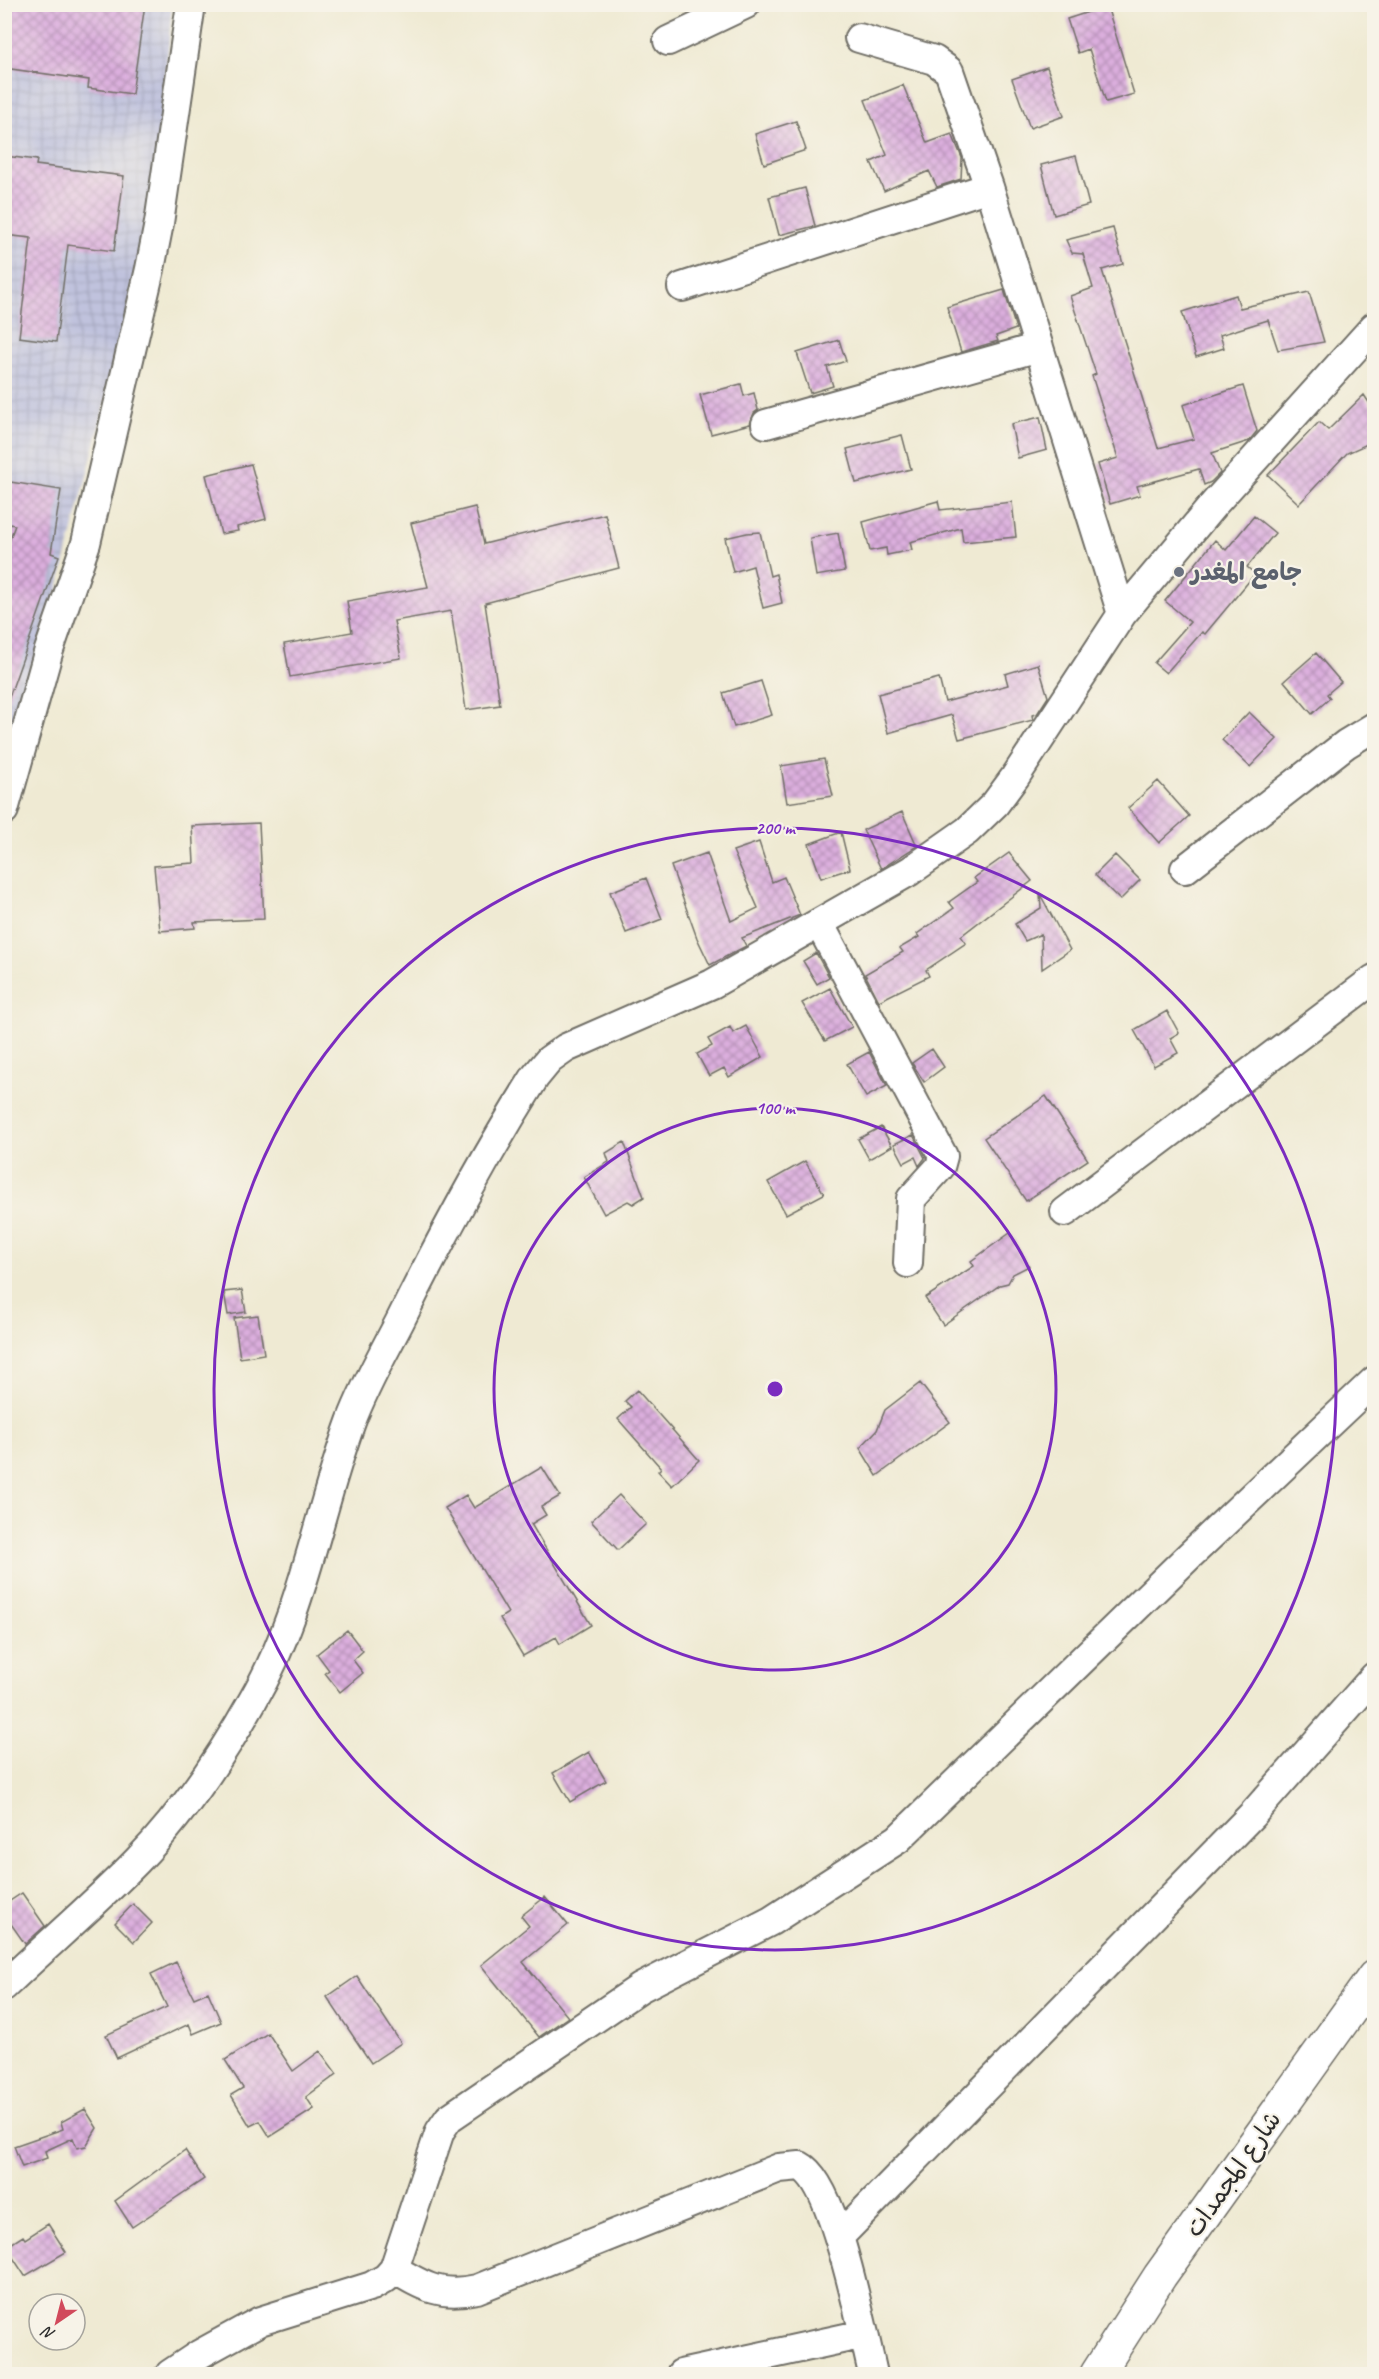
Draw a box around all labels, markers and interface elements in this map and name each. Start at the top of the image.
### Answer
place label: جامع المغدر [1189,557,1302,589]
marker: جامع المغدر [1172,565,1186,579]
text: 200 m [756,817,796,839]
text: 100 m [756,1097,796,1119]
centre of rings [765,1379,785,1399]
street label: شارع المجمدات [1179,2105,1289,2244]
north arrow [27,2292,87,2352]
text: N [37,2321,59,2345]

